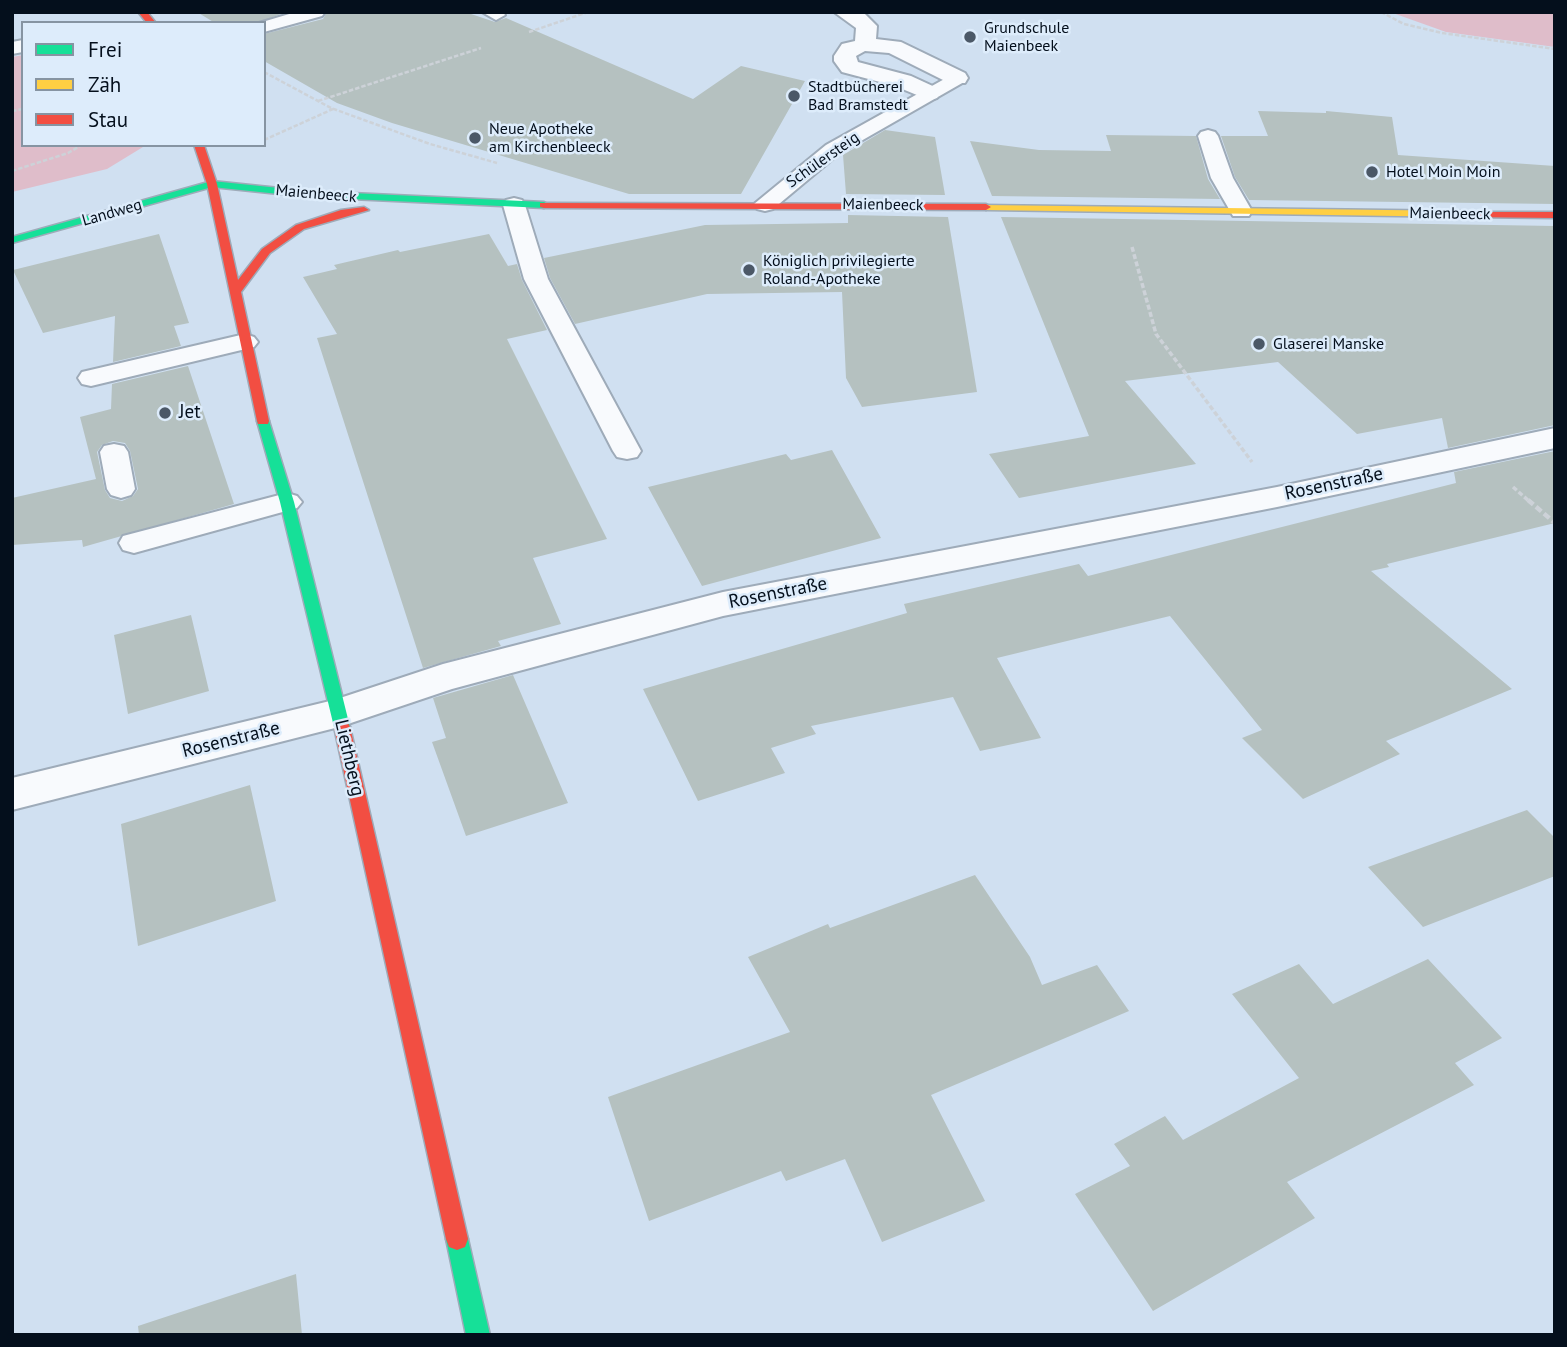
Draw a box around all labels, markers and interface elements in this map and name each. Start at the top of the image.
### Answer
place label: Grundschule Maienbeek [984,18,1069,56]
legend [21,21,266,147]
marker: Grundschule Maienbeek [962,29,978,45]
text: Frei [88,36,122,63]
text: Zäh [88,71,121,98]
place label: Stadtbücherei Bad Bramstedt [808,77,908,115]
marker: Stadtbücherei Bad Bramstedt [786,88,802,104]
text: Stau [88,106,128,133]
place label: Neue Apotheke am Kirchenbleeck [489,119,611,157]
street label: Schülersteig [783,128,863,192]
marker: Neue Apotheke am Kirchenbleeck [467,130,483,146]
place label: Hotel Moin Moin [1386,162,1500,182]
marker: Hotel Moin Moin [1364,164,1380,180]
street label: Maienbeeck [275,181,357,207]
street label: Landweg [80,195,144,231]
street label: Maienbeeck [842,195,924,215]
street label: Maienbeeck [1409,204,1491,224]
place label: Königlich privilegierte Roland-Apotheke [763,251,915,289]
marker: Königlich privilegierte Roland-Apotheke [741,262,757,278]
place label: Glaserei Manske [1273,334,1384,354]
marker: Glaserei Manske [1251,336,1267,352]
place label: Jet [179,402,201,424]
marker: Jet [157,405,173,421]
street label: Rosenstraße [1283,462,1385,506]
street label: Rosenstraße [727,572,829,614]
street label: Rosenstraße [180,717,282,763]
street label: Liethberg [329,717,369,799]

